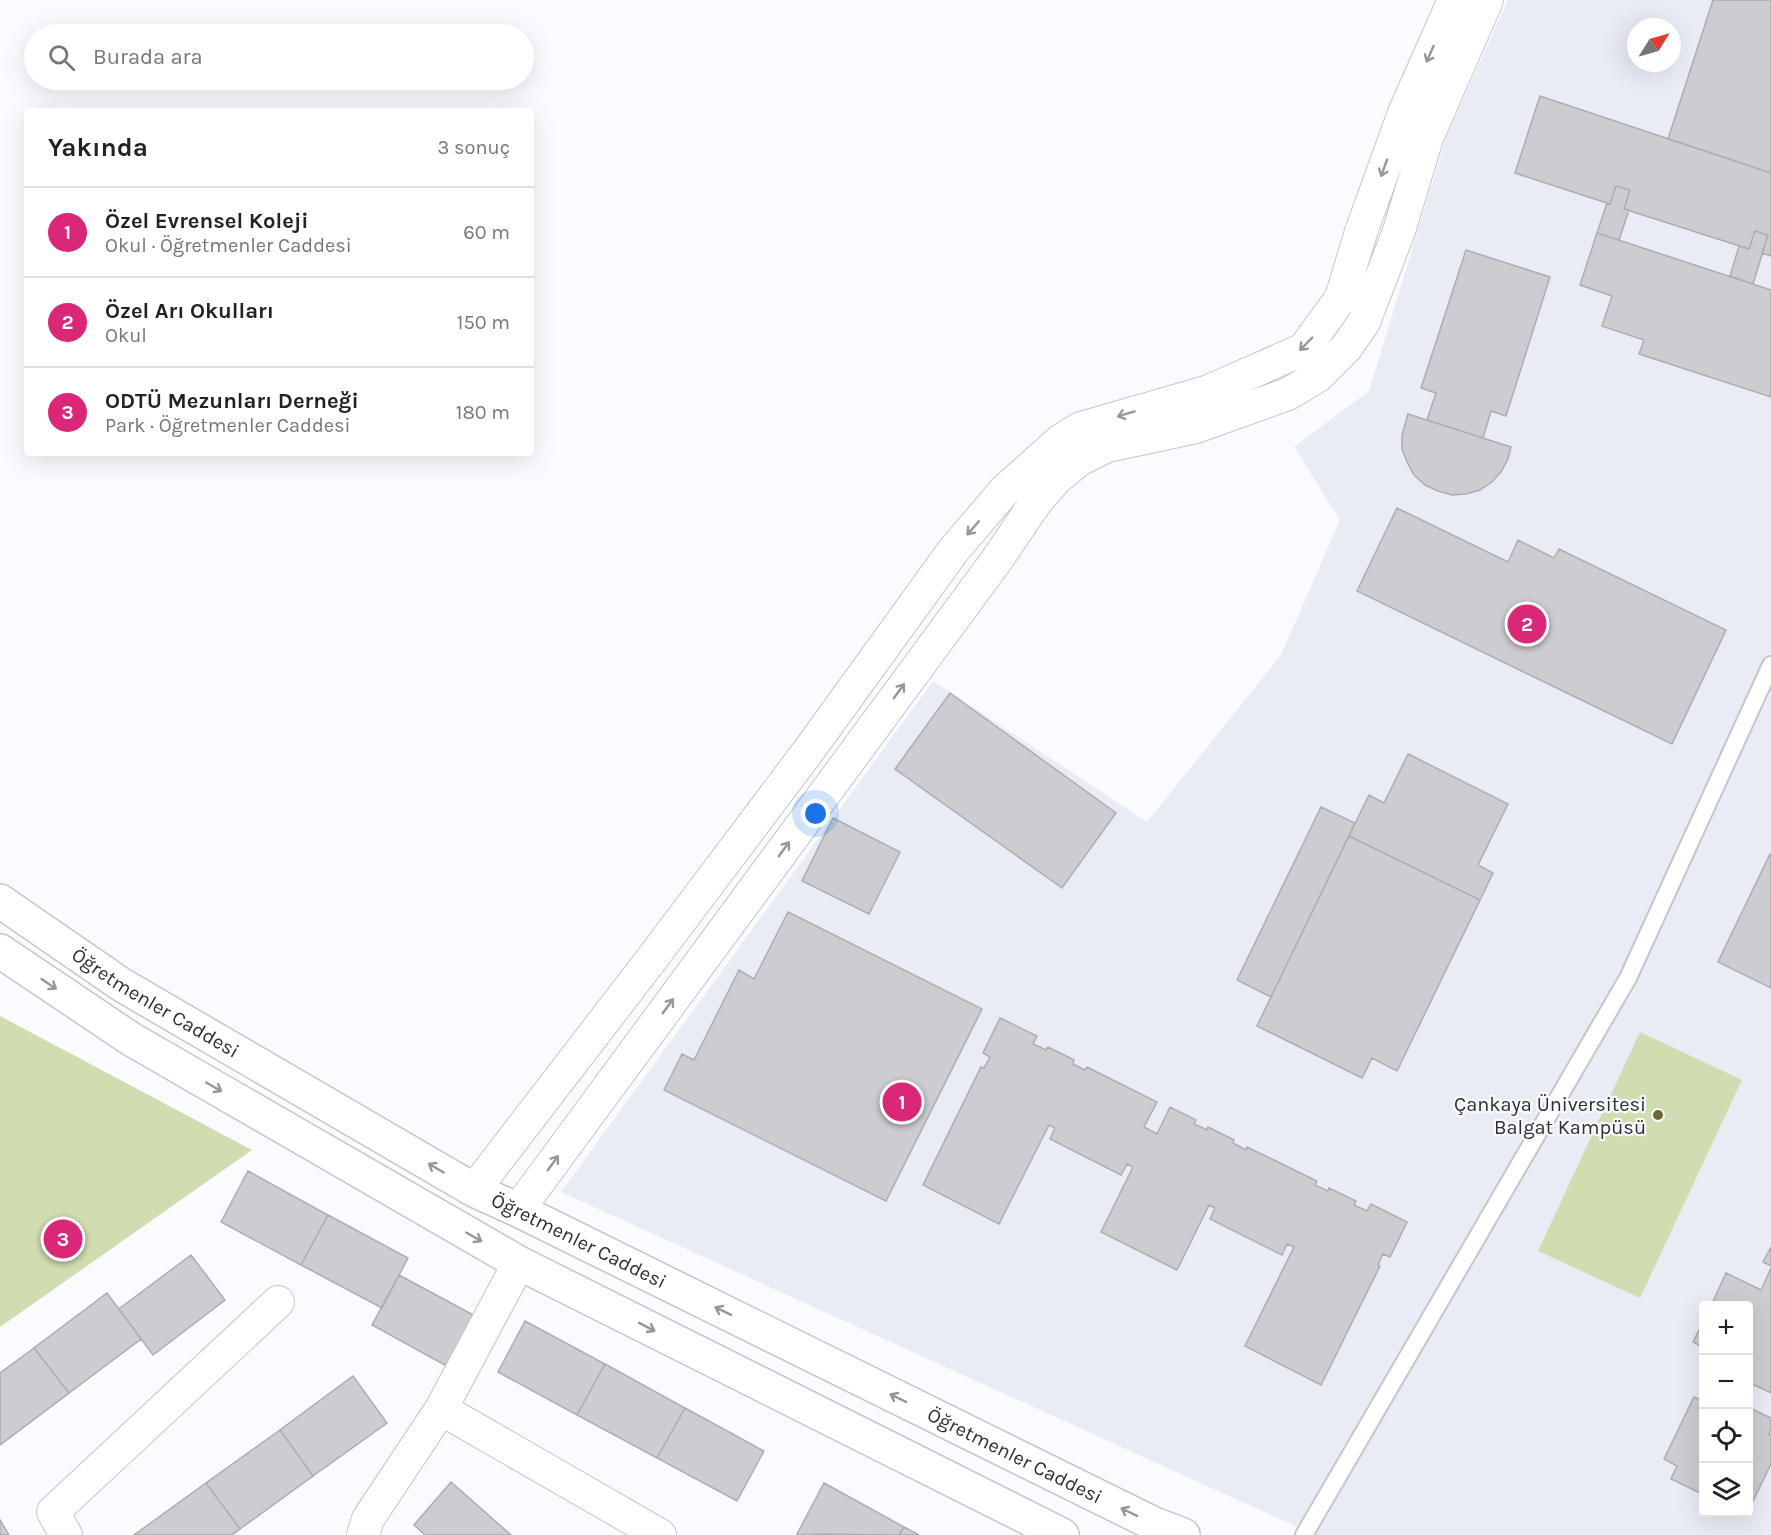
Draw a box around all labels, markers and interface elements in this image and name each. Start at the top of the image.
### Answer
north arrow [1627,18,1681,72]
search box [24,24,534,90]
icon: search [45,41,78,74]
text: Burada ara [93,44,203,70]
one-way arrow [1424,44,1436,62]
text: Yakında [48,132,148,163]
text: 3 sonuç [438,136,510,159]
one-way arrow [1378,158,1389,177]
text: Özel Evrensel Koleji [105,208,308,234]
text: 1 [64,221,71,244]
text: 60 m [463,221,510,244]
text: Okul · Öğretmenler Caddesi [105,234,352,257]
text: Özel Arı Okulları [105,298,274,324]
text: 2 [61,311,74,334]
text: 150 m [457,311,510,334]
text: Okul [105,324,147,347]
one-way arrow [1299,336,1313,351]
text: ODTÜ Mezunları Derneği [105,388,359,414]
text: 3 [61,401,74,424]
text: 180 m [456,401,510,424]
one-way arrow [1117,409,1136,420]
text: Park · Öğretmenler Caddesi [105,414,350,437]
one-way arrow [966,520,980,535]
pin: 2 [1508,602,1546,646]
one-way arrow [893,684,905,700]
your location [801,799,830,828]
one-way arrow [778,841,790,857]
street label: Öğretmenler Caddesi [68,943,243,1062]
one-way arrow [40,978,56,990]
one-way arrow [662,998,675,1014]
pin: 1 [882,1080,922,1124]
one-way arrow [205,1081,222,1093]
place label: Çankaya Üniversitesi Balgat Kampüsü [1454,1093,1646,1139]
marker: Çankaya Üniversitesi Balgat Kampüsü [1651,1108,1665,1122]
one-way arrow [547,1156,559,1172]
one-way arrow [428,1162,445,1174]
street label: Öğretmenler Caddesi [488,1188,670,1293]
pin: 3 [44,1216,82,1262]
one-way arrow [465,1231,482,1243]
map controls [1699,1301,1753,1517]
button: + [1699,1301,1753,1355]
one-way arrow [714,1305,732,1317]
one-way arrow [637,1322,655,1333]
button: − [1699,1355,1753,1409]
one-way arrow [889,1391,907,1403]
street label: Öğretmenler Caddesi [924,1403,1106,1508]
button: locate [1699,1409,1753,1463]
button: layers [1699,1463,1753,1517]
one-way arrow [1121,1505,1139,1517]

